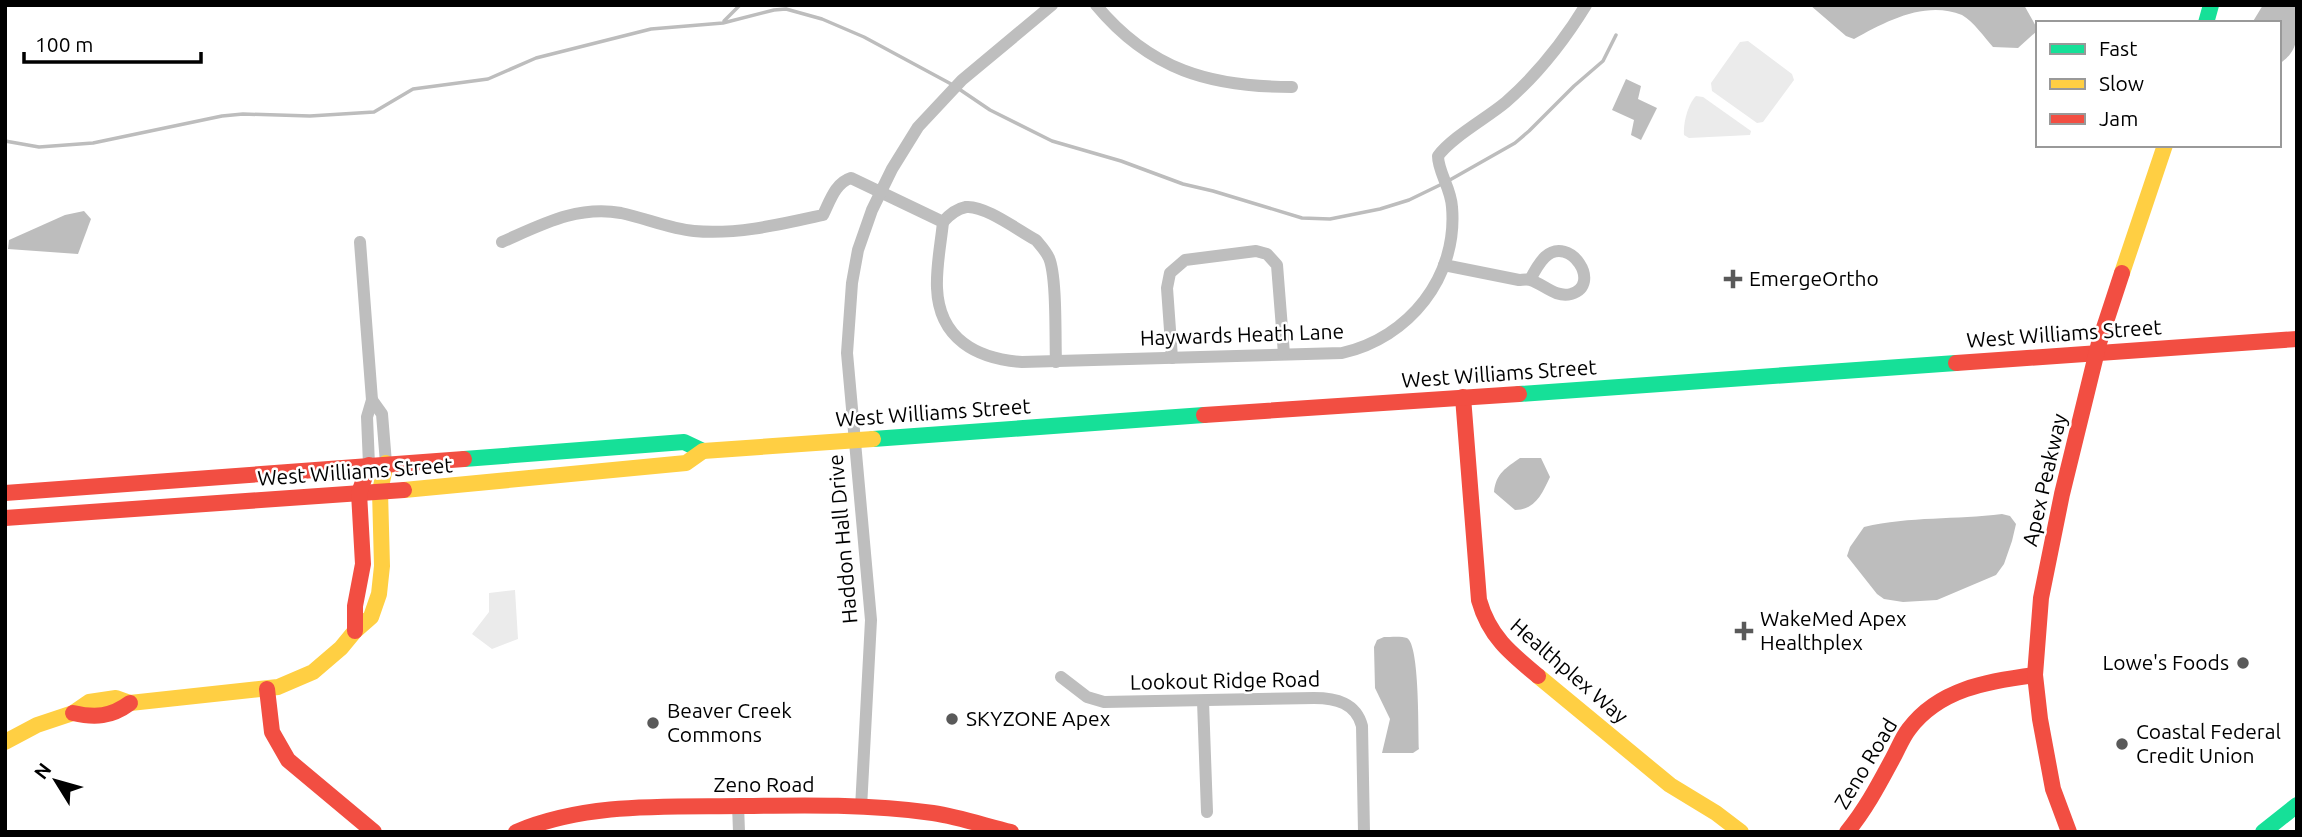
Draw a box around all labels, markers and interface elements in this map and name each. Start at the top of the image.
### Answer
scale bar [24,21,201,65]
legend [2036,21,2281,147]
text: 100 m [35,32,93,56]
text: Fast [2099,36,2137,60]
text: Slow [2099,71,2144,95]
text: Jam [2099,106,2138,130]
place label: EmergeOrtho [1749,266,1879,290]
marker: EmergeOrtho [1723,269,1743,289]
street label: West Williams Street [1966,314,2162,352]
street label: Haywards Heath Lane [1139,318,1344,350]
street label: West Williams Street [1401,354,1597,392]
street label: West Williams Street [835,393,1031,431]
street label: Apex Peakway [2017,411,2071,548]
street label: West Williams Street [257,452,453,490]
street label: Haddon Hall Drive [823,453,861,625]
place label: WakeMed Apex Healthplex [1760,606,1907,654]
street label: Healthplex Way [1506,613,1633,728]
marker: WakeMed Apex Healthplex [1734,621,1754,641]
place label: Lowe's Foods [2102,650,2229,674]
marker: Lowe's Foods [2235,655,2251,671]
street label: Lookout Ridge Road [1130,666,1320,694]
place label: Beaver Creek Commons [667,698,792,746]
place label: SKYZONE Apex [966,706,1111,730]
marker: SKYZONE Apex [944,711,960,727]
street label: Zeno Road [1829,714,1901,813]
marker: Beaver Creek Commons [645,715,661,731]
place label: Coastal Federal Credit Union [2136,719,2281,767]
marker: Coastal Federal Credit Union [2114,736,2130,752]
north arrow [21,746,91,816]
text: N [29,758,55,783]
street label: Zeno Road [714,772,814,796]

